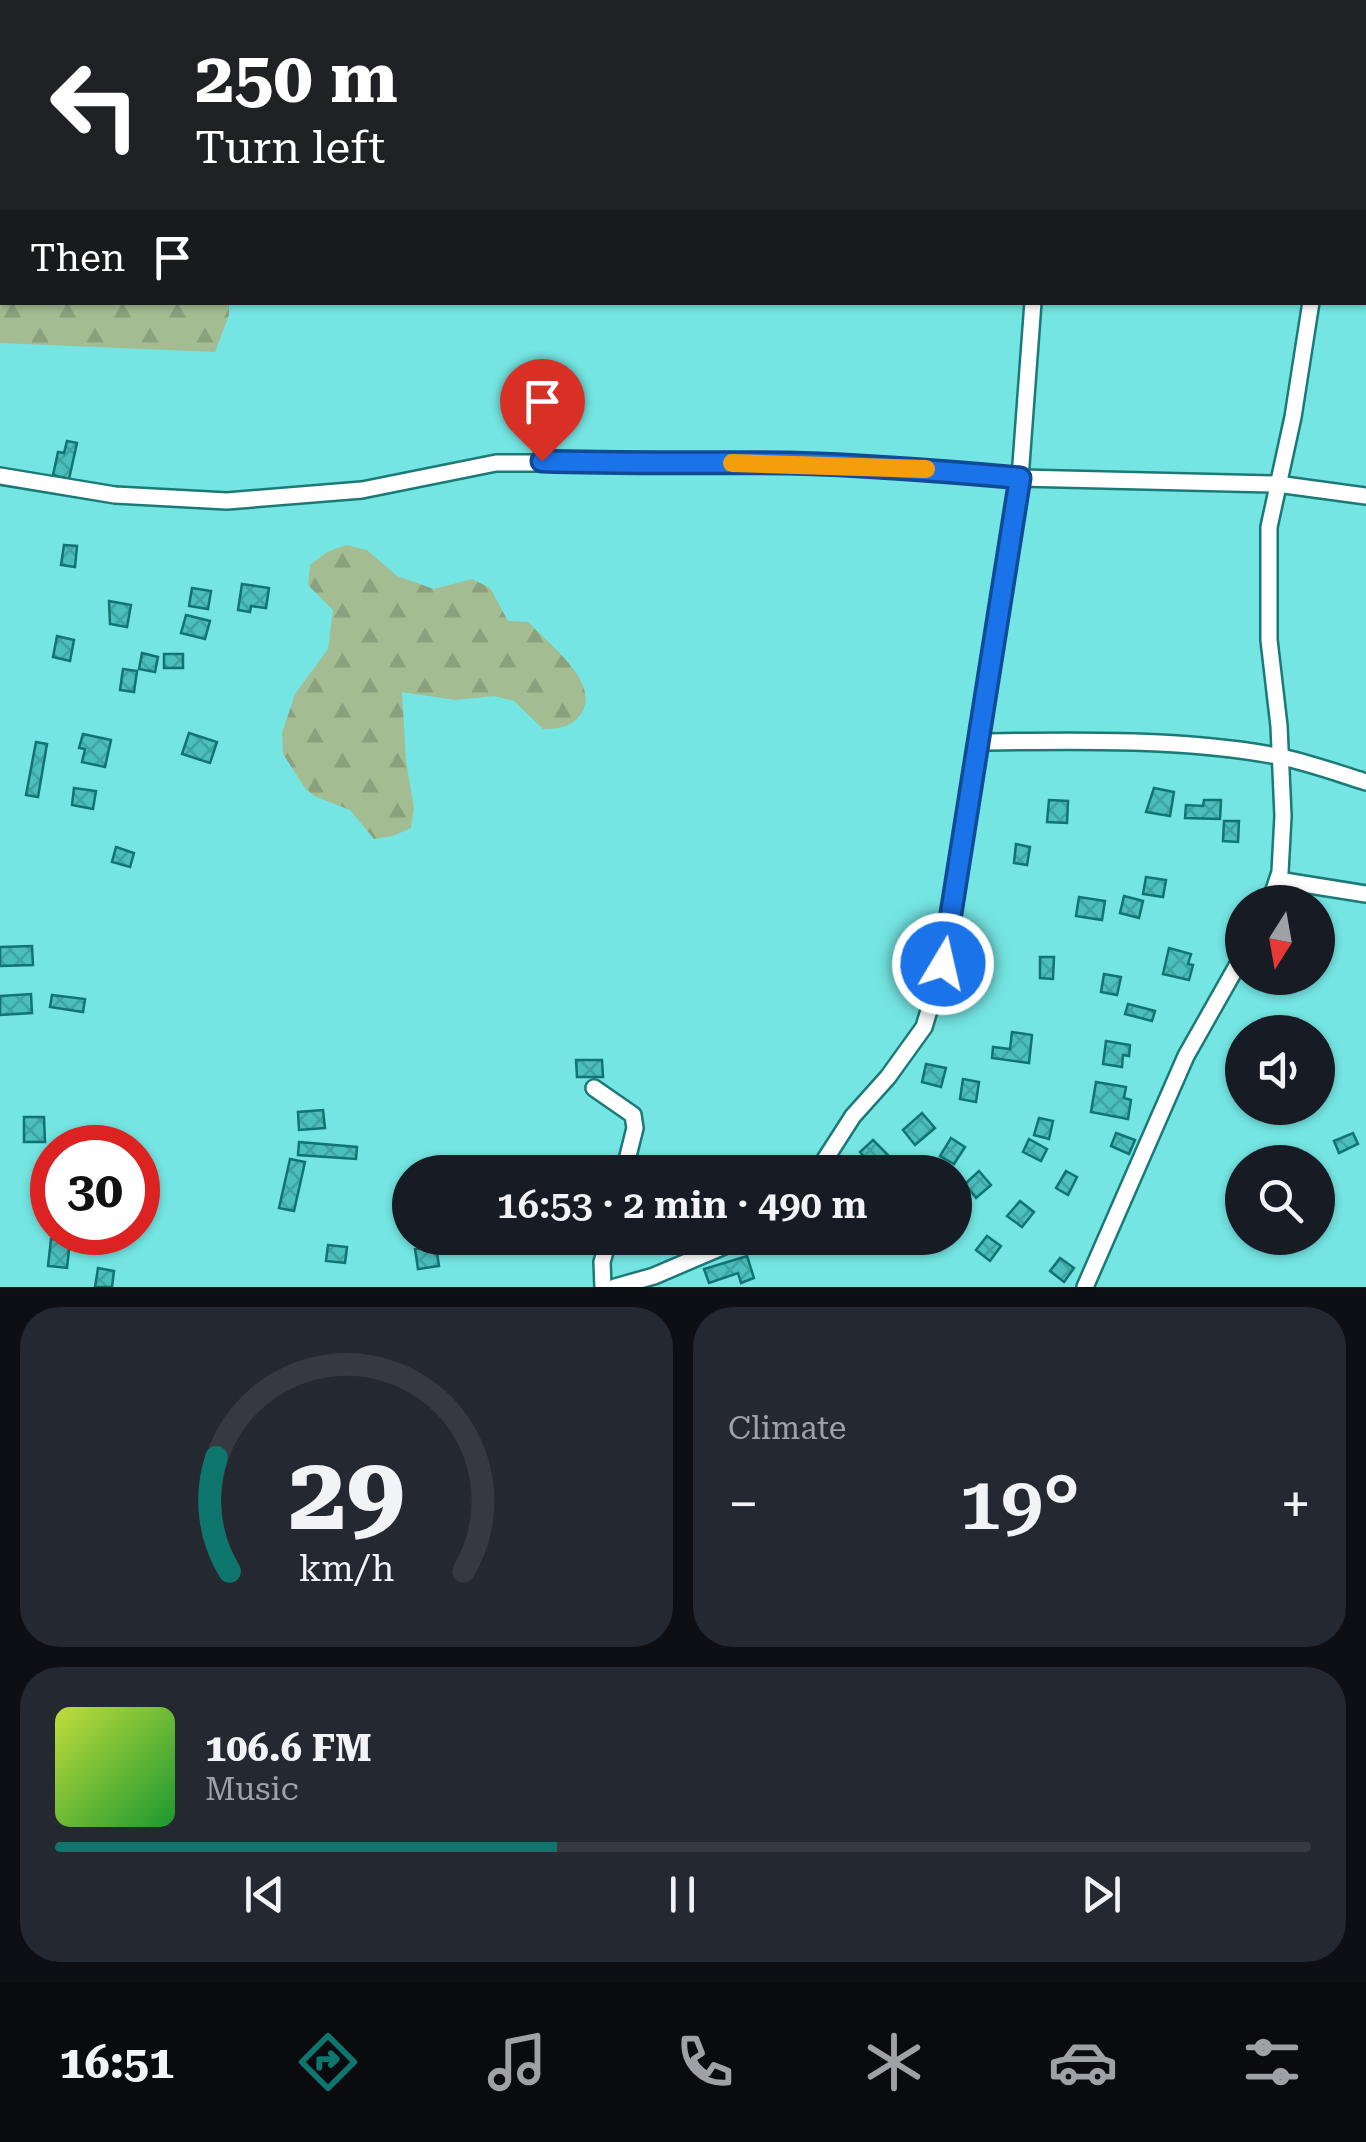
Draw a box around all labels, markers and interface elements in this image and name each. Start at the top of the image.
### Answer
text: 250 m [195,37,398,119]
icon: left [30,40,160,170]
text: Turn left [195,121,385,174]
icon: arrive [145,230,200,285]
text: Then [30,236,125,280]
pin [500,359,585,462]
icon: arrive [515,374,570,429]
north arrow [1225,885,1335,995]
map controls [1225,885,1335,1255]
position arrow [891,912,995,1016]
button: sound [1225,1015,1335,1125]
speed limit sign: 30 [30,1125,160,1255]
button: search [1225,1145,1335,1255]
text: 16:53 · 2 min · 490 m [497,1183,868,1227]
text: Climate [728,1409,846,1447]
text: 29 [288,1433,405,1554]
text: 19° [959,1459,1080,1547]
text: − [728,1472,759,1536]
text: + [1280,1472,1311,1536]
text: km/h [299,1548,394,1590]
text: 106.6 FM [205,1726,372,1770]
text: Music [205,1770,299,1808]
icon: previous [237,1867,292,1922]
icon: pause [655,1867,710,1922]
icon: next [1074,1867,1129,1922]
icon: directions [293,2027,363,2097]
icon: music [482,2027,552,2097]
icon: phone [670,2027,740,2097]
icon: climate [859,2027,929,2097]
icon: car [1048,2027,1118,2097]
icon: filters [1237,2027,1307,2097]
text: 16:51 [59,2036,174,2089]

